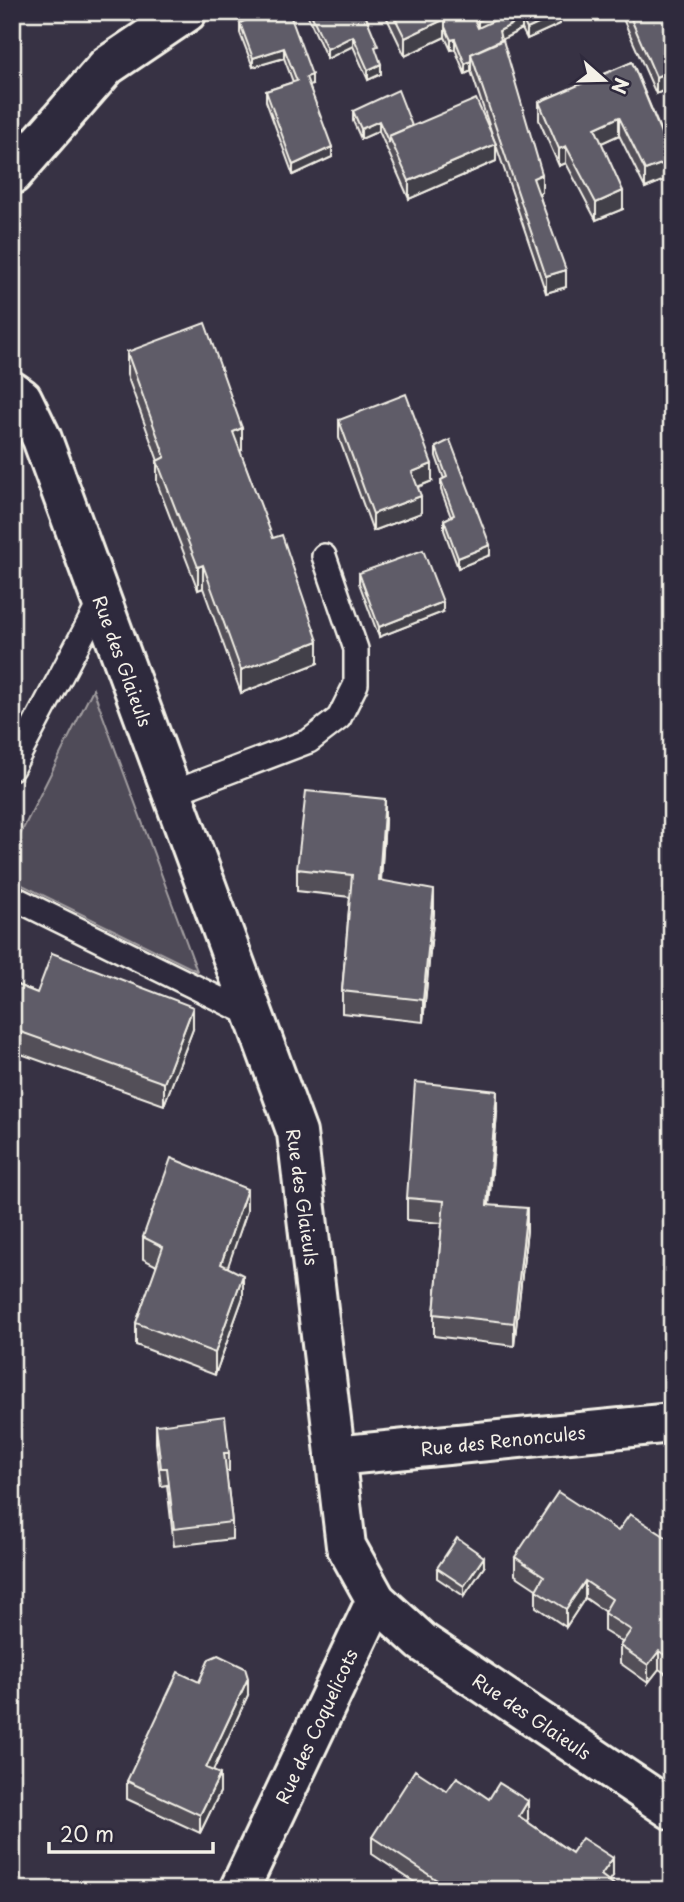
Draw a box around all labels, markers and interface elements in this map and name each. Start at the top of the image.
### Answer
north arrow [568,46,638,116]
text: N [605,74,637,98]
street label: Rue des Glaieuls [87,592,159,730]
street label: Rue des Glaieuls [280,1127,326,1267]
street label: Rue des Renoncules [419,1418,587,1462]
street label: Rue des Coquelicots [268,1644,364,1808]
street label: Rue des Glaieuls [467,1666,597,1766]
scale bar [49,1811,214,1855]
text: 20 m [60,1817,114,1849]

